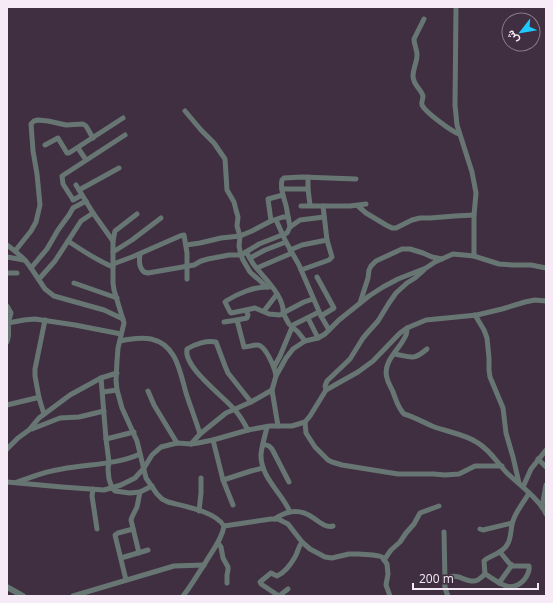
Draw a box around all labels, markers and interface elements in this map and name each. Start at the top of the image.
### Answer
north arrow [501,12,541,52]
text: ش [502,28,522,47]
scale bar [413,565,538,591]
text: 200 m [419,570,454,587]

